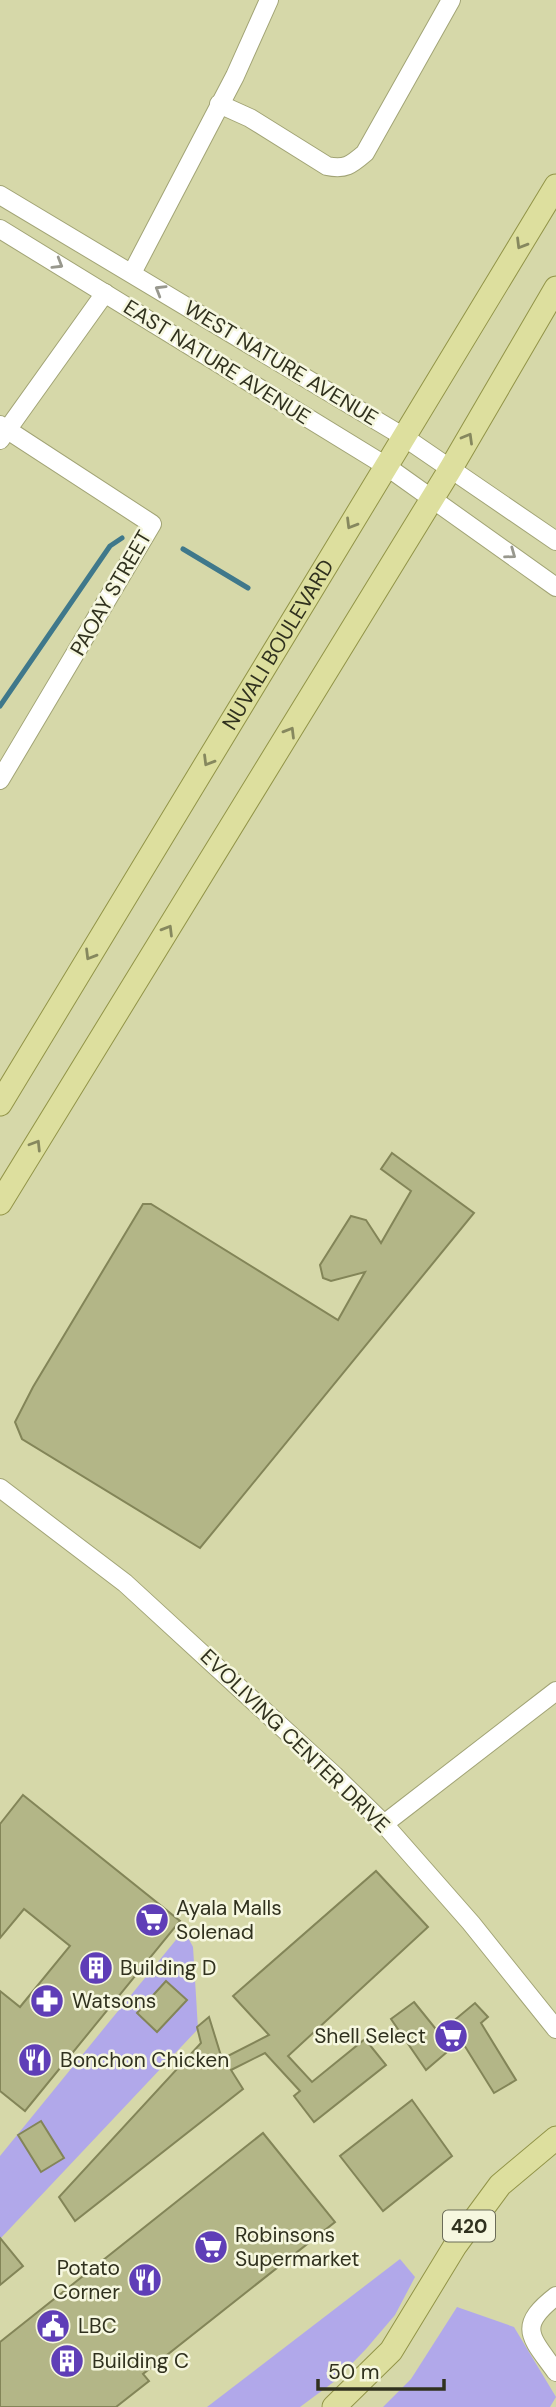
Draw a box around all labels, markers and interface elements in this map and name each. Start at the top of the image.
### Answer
one-way arrow [516,236,529,249]
one-way arrow [51,256,64,269]
one-way arrow [155,286,168,299]
street label: EAST NATURE AVENUE [118,293,316,431]
street label: WEST NATURE AVENUE [179,294,383,432]
one-way arrow [460,433,473,446]
one-way arrow [346,516,359,529]
street label: PAOAY STREET [64,525,158,661]
one-way arrow [503,546,516,558]
street label: NUVALI BOULEVARD [216,554,341,735]
one-way arrow [281,727,294,740]
one-way arrow [203,753,216,766]
one-way arrow [160,924,173,937]
one-way arrow [86,948,99,961]
one-way arrow [28,1139,41,1152]
street label: EVOLIVING CENTER DRIVE [194,1643,396,1839]
place label: Ayala Malls Solenad [176,1894,282,1946]
supermarket icon: Ayala Malls Solenad [133,1901,171,1939]
building icon: Building D [77,1949,115,1987]
place label: Building D [120,1954,216,1982]
pharmacy icon: Watsons [28,1982,66,2020]
place label: Watsons [72,1987,156,2015]
supermarket icon: Shell Select [432,2017,470,2055]
place label: Shell Select [314,2022,426,2050]
restaurant icon: Bonchon Chicken [16,2041,54,2079]
place label: Bonchon Chicken [60,2046,229,2074]
road number: 420 [443,2210,495,2242]
place label: Robinsons Supermarket [235,2221,360,2273]
supermarket icon: Robinsons Supermarket [192,2228,230,2266]
place label: Potato Corner [53,2254,120,2306]
restaurant icon: Potato Corner [126,2261,164,2299]
public building icon: LBC [34,2307,72,2345]
place label: LBC [78,2312,117,2340]
building icon: Building C [48,2342,86,2380]
place label: Building C [92,2347,189,2375]
scale bar [318,2348,444,2392]
text: 50 m [328,2358,379,2386]

